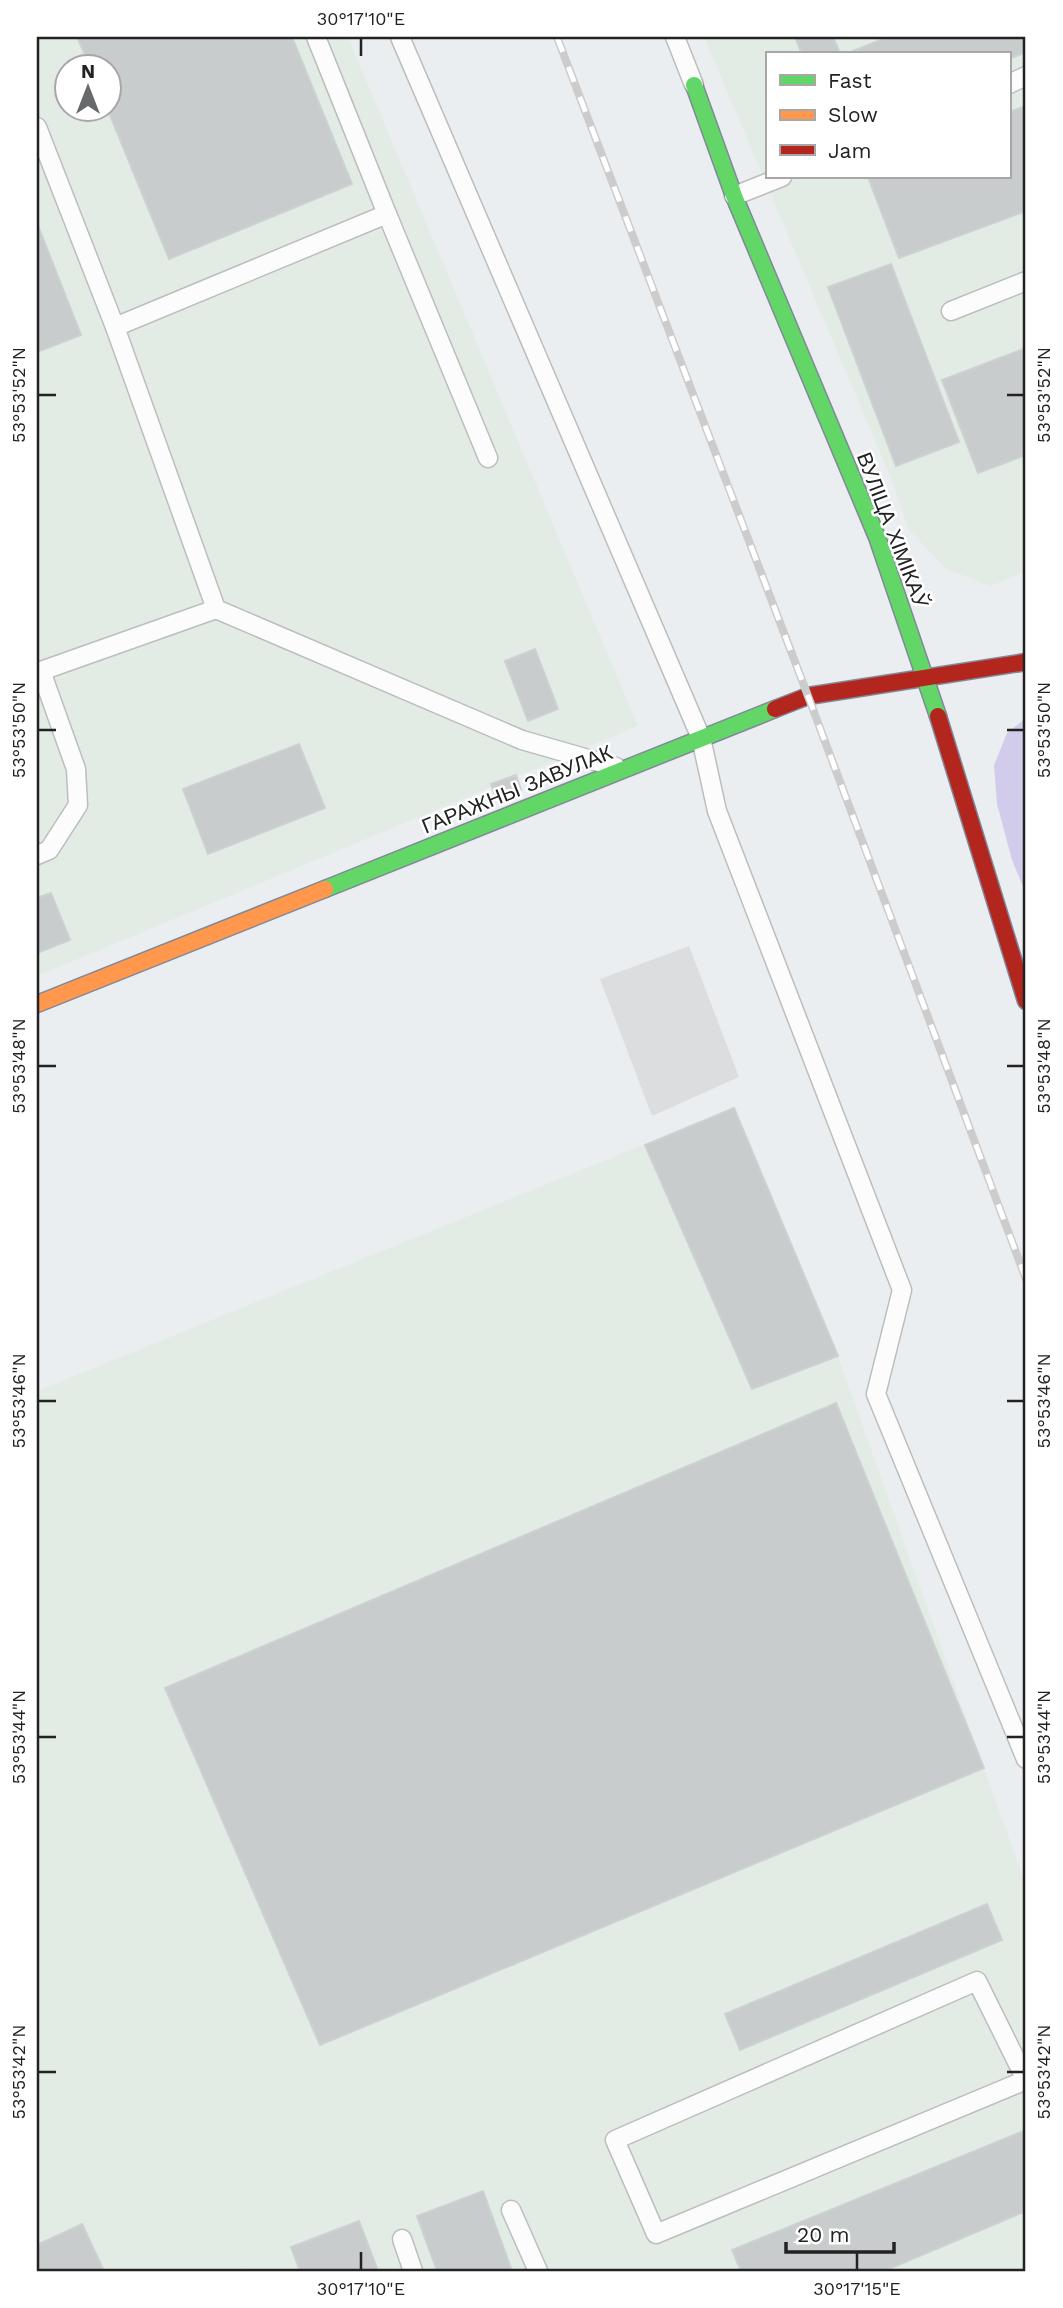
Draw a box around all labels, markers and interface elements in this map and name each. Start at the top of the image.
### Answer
text: 30°17'10"E [317,8,405,29]
north arrow [52,52,122,122]
legend [766,52,1010,178]
text: N [81,60,95,83]
text: Fast [828,68,872,93]
text: Slow [828,102,878,127]
text: Jam [828,138,871,163]
text: 53°53'52"N [8,347,29,443]
text: 53°53'52"N [1033,347,1054,443]
street label: ВУЛІЦА ХІМІКАЎ [852,448,934,612]
text: 53°53'50"N [8,682,29,778]
text: 53°53'50"N [1033,682,1054,778]
street label: ГАРАЖНЫ ЗАВУЛАК [418,739,617,839]
text: 53°53'48"N [8,1018,29,1114]
text: 53°53'48"N [1033,1018,1054,1114]
text: 53°53'46"N [8,1353,29,1449]
text: 53°53'46"N [1033,1353,1054,1449]
text: 53°53'44"N [8,1690,29,1784]
text: 53°53'44"N [1033,1690,1054,1784]
text: 53°53'42"N [8,2025,29,2119]
text: 53°53'42"N [1033,2025,1054,2119]
scale bar [786,2210,895,2254]
text: 20 m [797,2222,849,2247]
text: 30°17'10"E [317,2278,405,2299]
text: 30°17'15"E [813,2278,901,2299]

